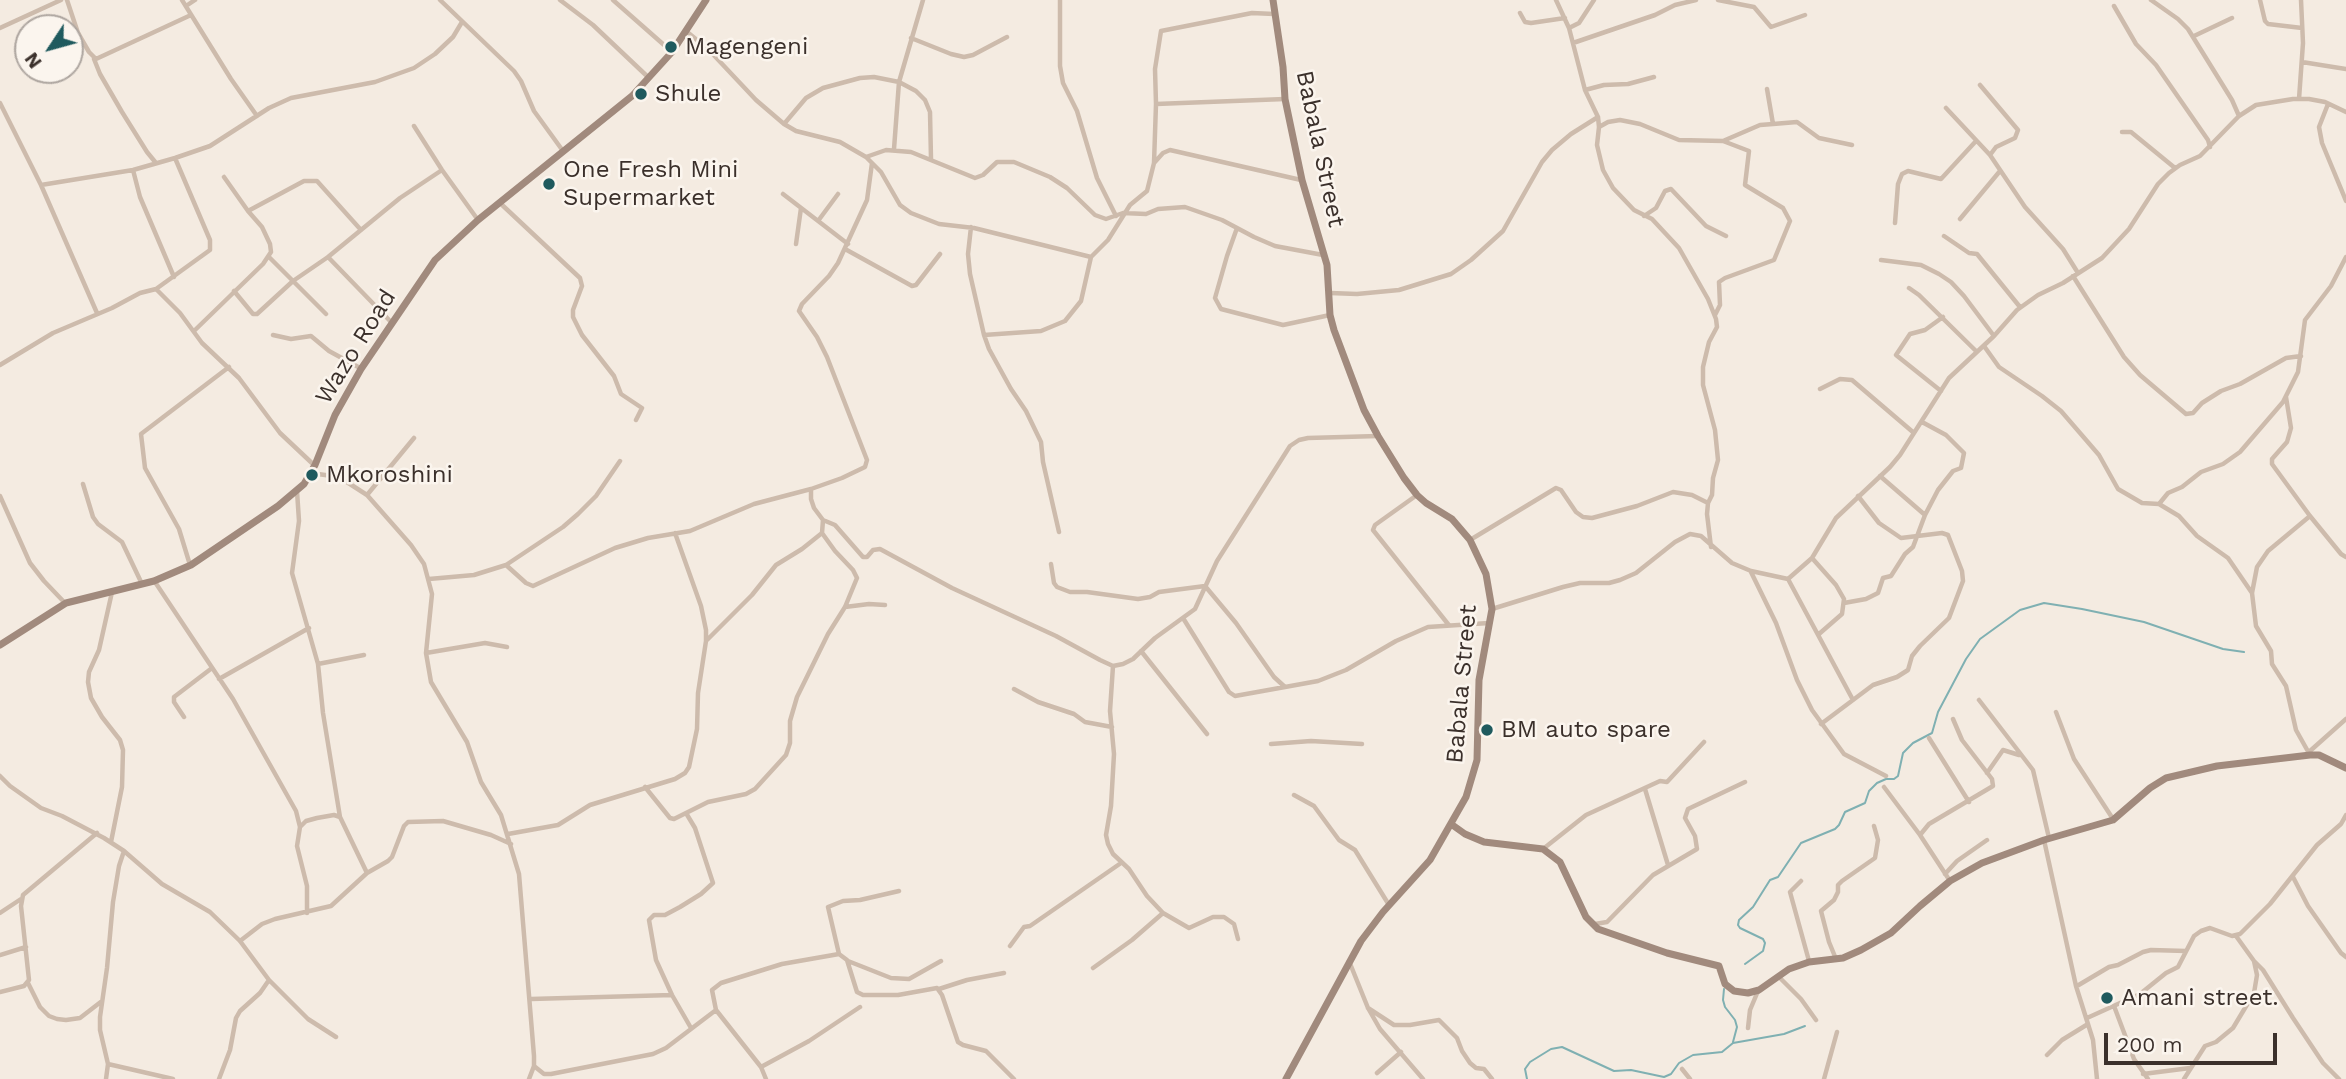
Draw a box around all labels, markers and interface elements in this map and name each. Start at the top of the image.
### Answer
north arrow [14,14,84,84]
place label: Magengeni [685,33,808,61]
marker: Magengeni [663,39,679,55]
text: N [20,48,47,73]
street label: Babala Street [1289,68,1351,230]
place label: Shule [655,80,721,108]
marker: Shule [633,86,649,102]
place label: One Fresh Mini Supermarket [563,156,738,212]
marker: One Fresh Mini Supermarket [541,176,557,192]
street label: Wazo Road [309,284,403,410]
place label: Mkoroshini [326,461,453,489]
marker: Mkoroshini [304,467,320,483]
street label: Babala Street [1441,603,1483,765]
place label: BM auto spare [1501,716,1671,744]
marker: BM auto spare [1479,722,1495,738]
place label: Amani street. [2121,984,2279,1012]
marker: Amani street. [2099,990,2115,1006]
scale bar [2108,1020,2281,1064]
text: 200 m [2117,1032,2183,1057]

